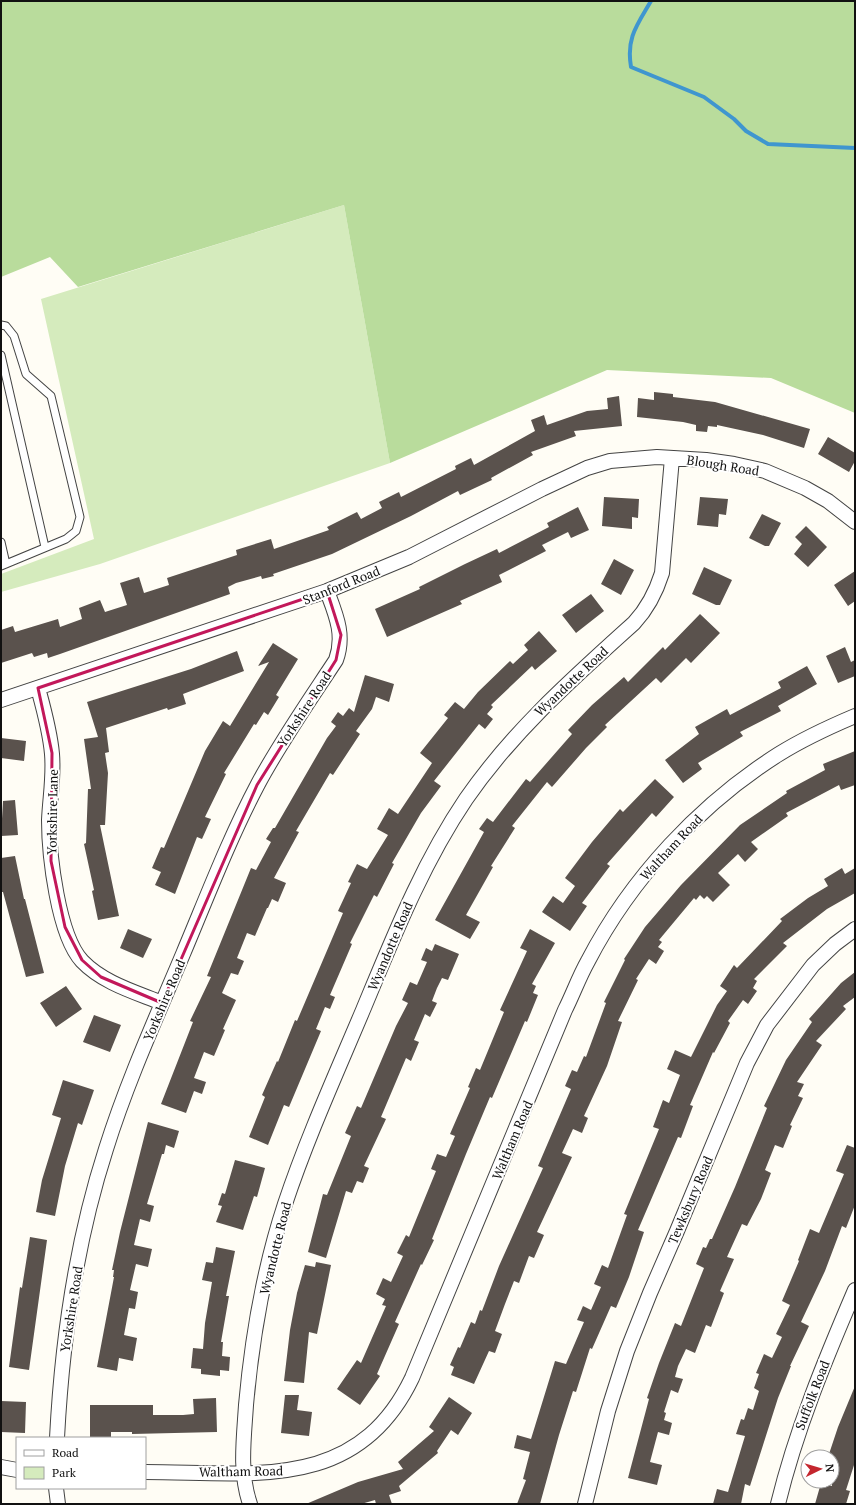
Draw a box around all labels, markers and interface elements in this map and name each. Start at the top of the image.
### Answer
street label: Blough Road [685,450,761,480]
street label: Stanford Road [300,561,382,609]
street label: Wyandotte Road [530,642,612,720]
street label: Yorkshire Road [273,668,335,750]
street label: Yorkshire Lane [42,769,62,855]
street label: Waltham Road [636,810,706,884]
street label: Wyandotte Road [363,899,417,993]
street label: Yorkshire Road [139,956,189,1044]
street label: Waltham Road [487,1098,537,1182]
street label: Tewksbury Road [663,1153,717,1247]
street label: Wyandotte Road [255,1200,295,1296]
street label: Yorkshire Road [55,1265,87,1353]
street label: Suffolk Road [791,1358,833,1432]
legend [16,1437,146,1489]
text: Road [52,1445,79,1460]
north arrow [800,1449,840,1489]
street label: Waltham Road [199,1461,283,1481]
text: N [823,1463,837,1474]
text: Park [52,1465,77,1480]

